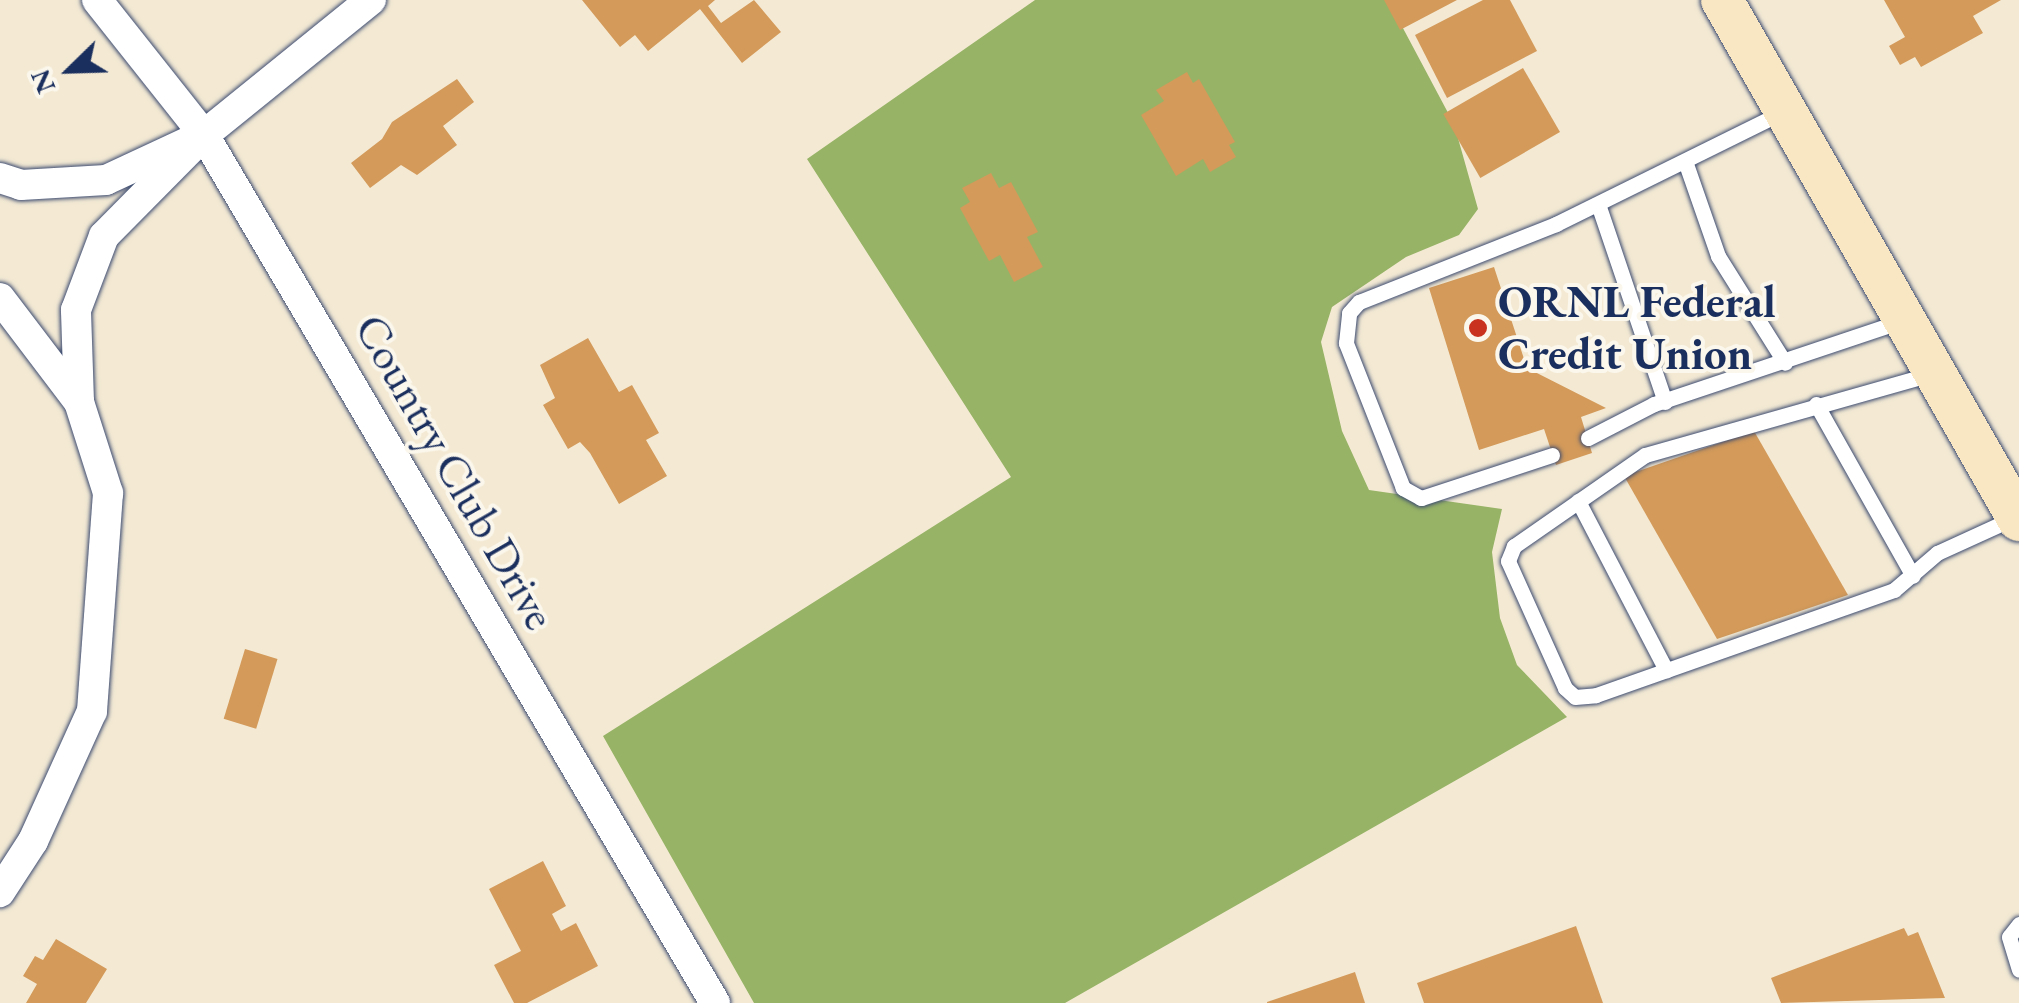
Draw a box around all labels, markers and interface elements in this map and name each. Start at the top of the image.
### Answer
north arrow [20,20,120,120]
text: N [21,64,63,99]
place label: ORNL Federal Credit Union [1498,275,1776,381]
street label: Country Club Drive [343,305,567,639]
marker: ORNL Federal Credit Union [1467,317,1489,339]

